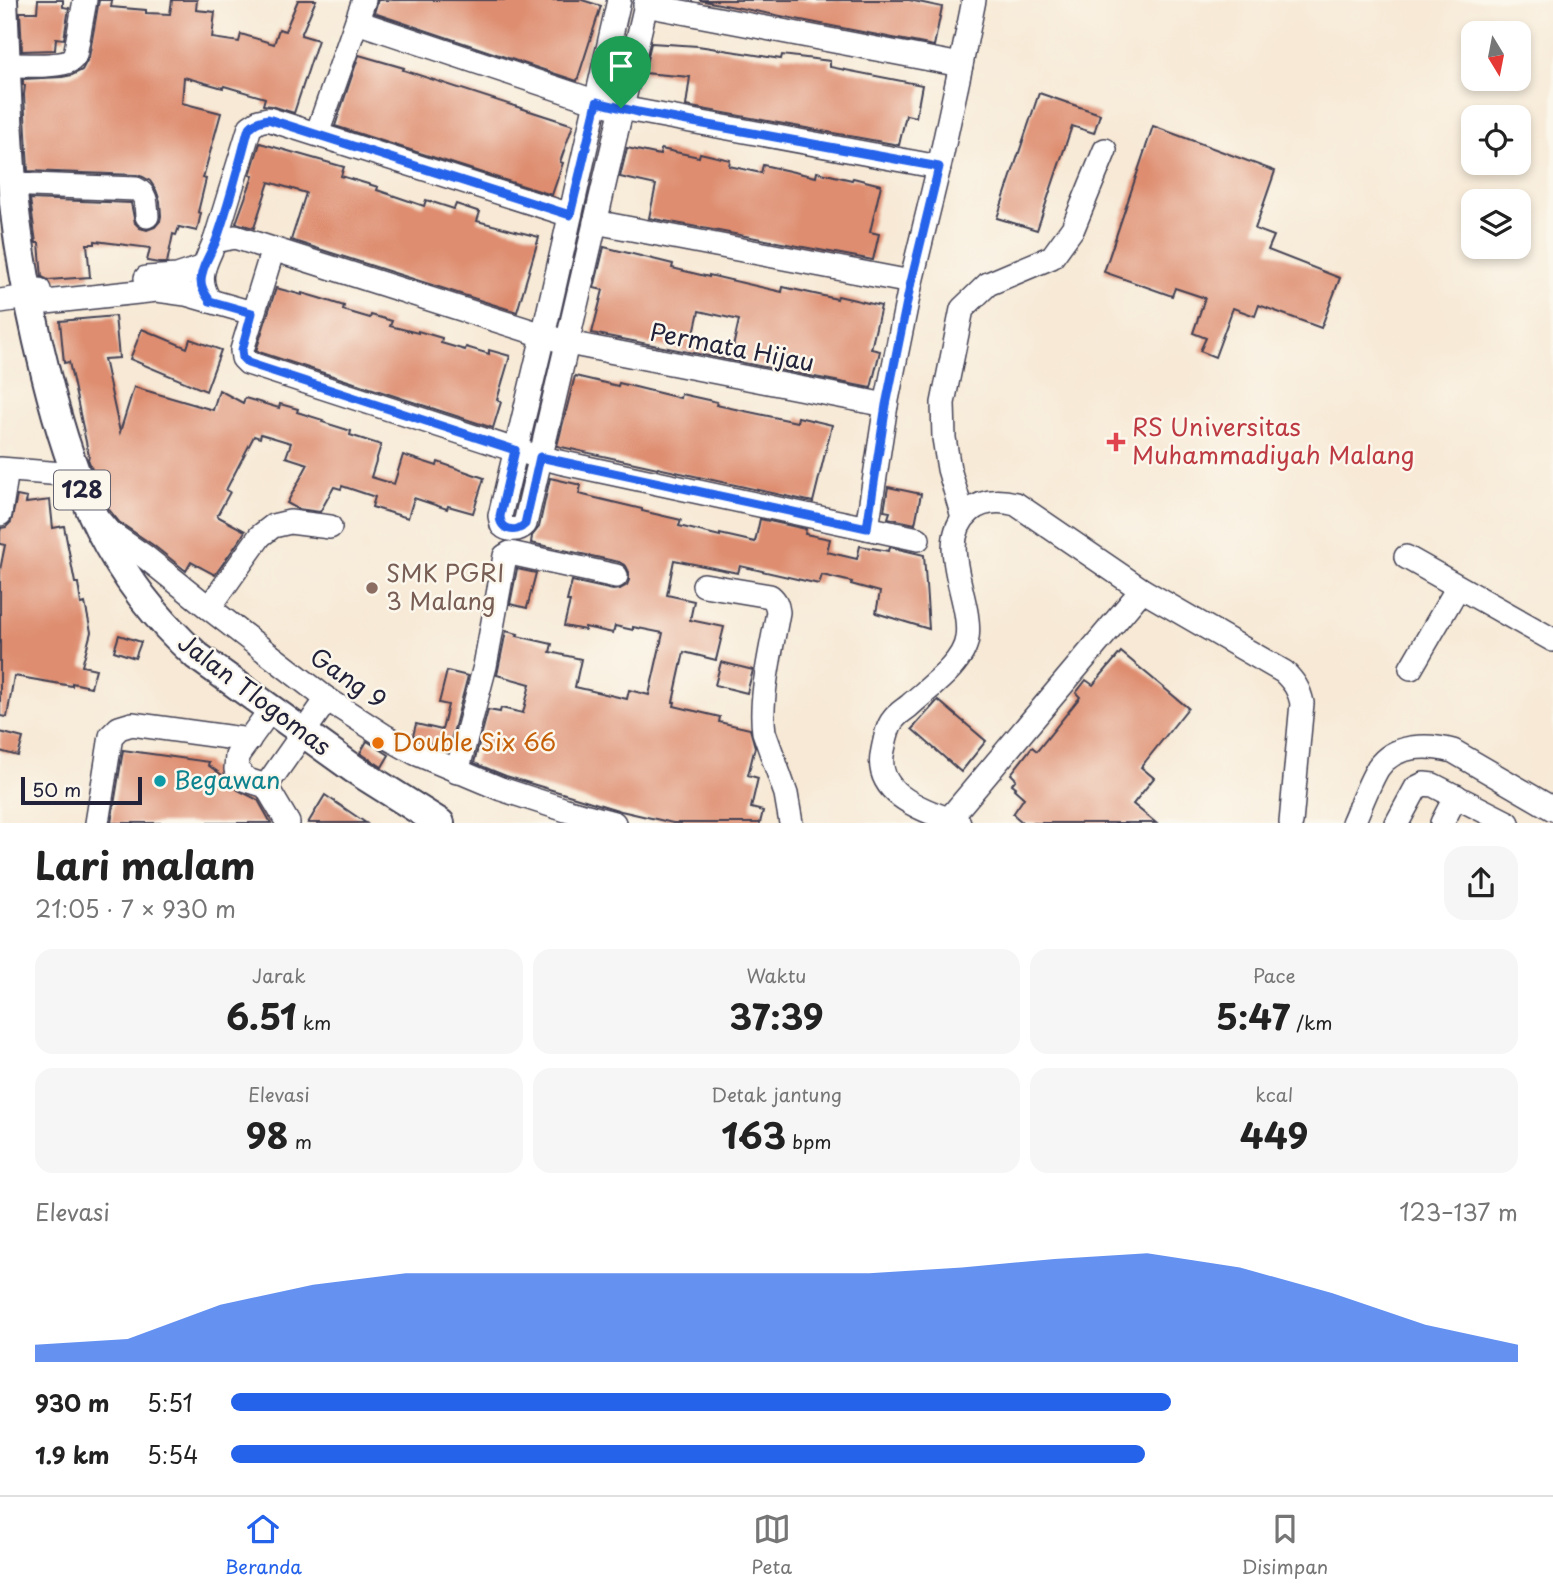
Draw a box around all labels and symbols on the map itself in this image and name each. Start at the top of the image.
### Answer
north arrow [1461,21,1531,91]
pin [591,36,651,108]
street label: Permata Hijau [647,312,818,380]
place label: RS Universitas Muhammadiyah Malang [1132,408,1415,472]
marker: RS Universitas Muhammadiyah Malang [1106,432,1126,452]
road number: 128 [54,470,110,510]
place label: SMK PGRI 3 Malang [386,554,505,618]
marker: SMK PGRI 3 Malang [364,580,380,596]
street label: Jalan Tlogomas [171,624,339,763]
street label: Gang 9 [304,638,395,717]
place label: Double Six 66 [392,723,556,759]
marker: Double Six 66 [370,735,386,751]
place label: Begawan [174,761,280,797]
marker: Begawan [152,773,168,789]
scale bar [21,774,142,806]

